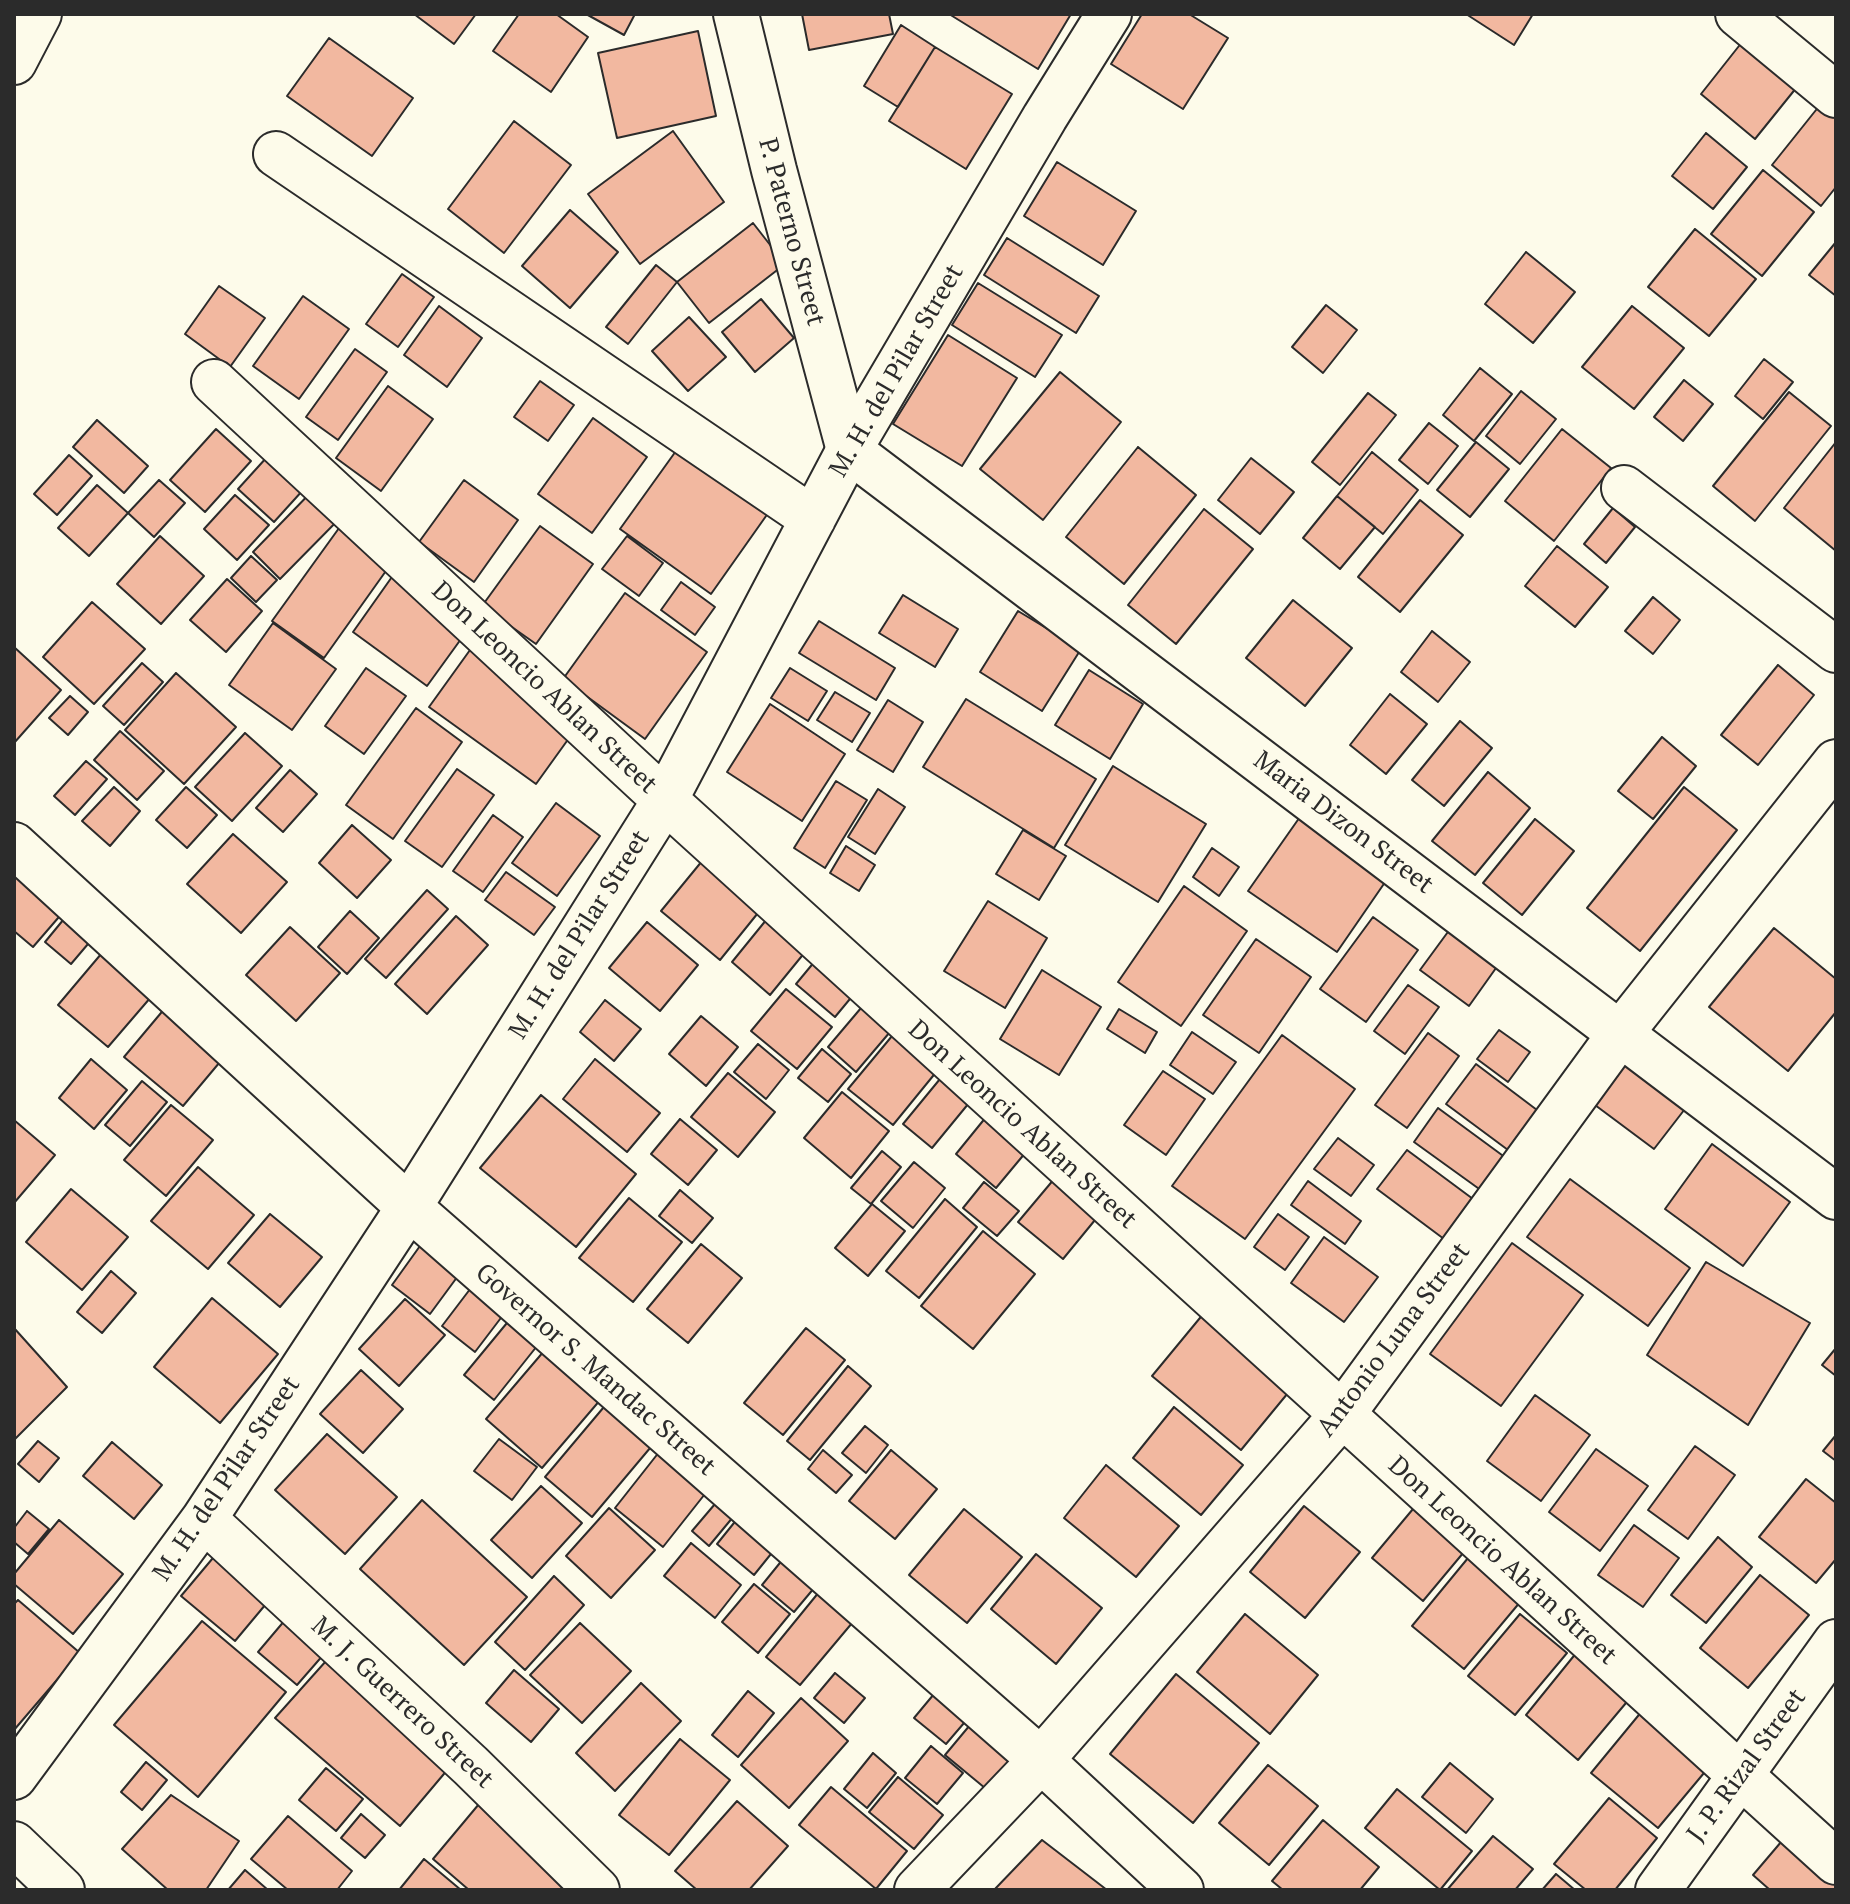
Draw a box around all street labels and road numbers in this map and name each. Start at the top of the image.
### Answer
street label: P. Paterno Street [751,135,831,329]
street label: M. H. del Pilar Street [823,259,971,483]
street label: Don Leoncio Ablan Street [425,576,663,800]
street label: Maria Dizon Street [1247,745,1439,901]
street label: M. H. del Pilar Street [503,825,657,1045]
street label: Don Leoncio Ablan Street [901,1014,1143,1236]
street label: Antonio Luna Street [1311,1237,1477,1443]
street label: Governor S. Mandac Street [469,1257,721,1483]
street label: M. H. del Pilar Street [147,1371,307,1587]
street label: Don Leoncio Ablan Street [1381,1450,1623,1672]
street label: M. J. Guerrero Street [304,1611,500,1795]
street label: J. P. Rizal Street [1681,1683,1813,1849]

